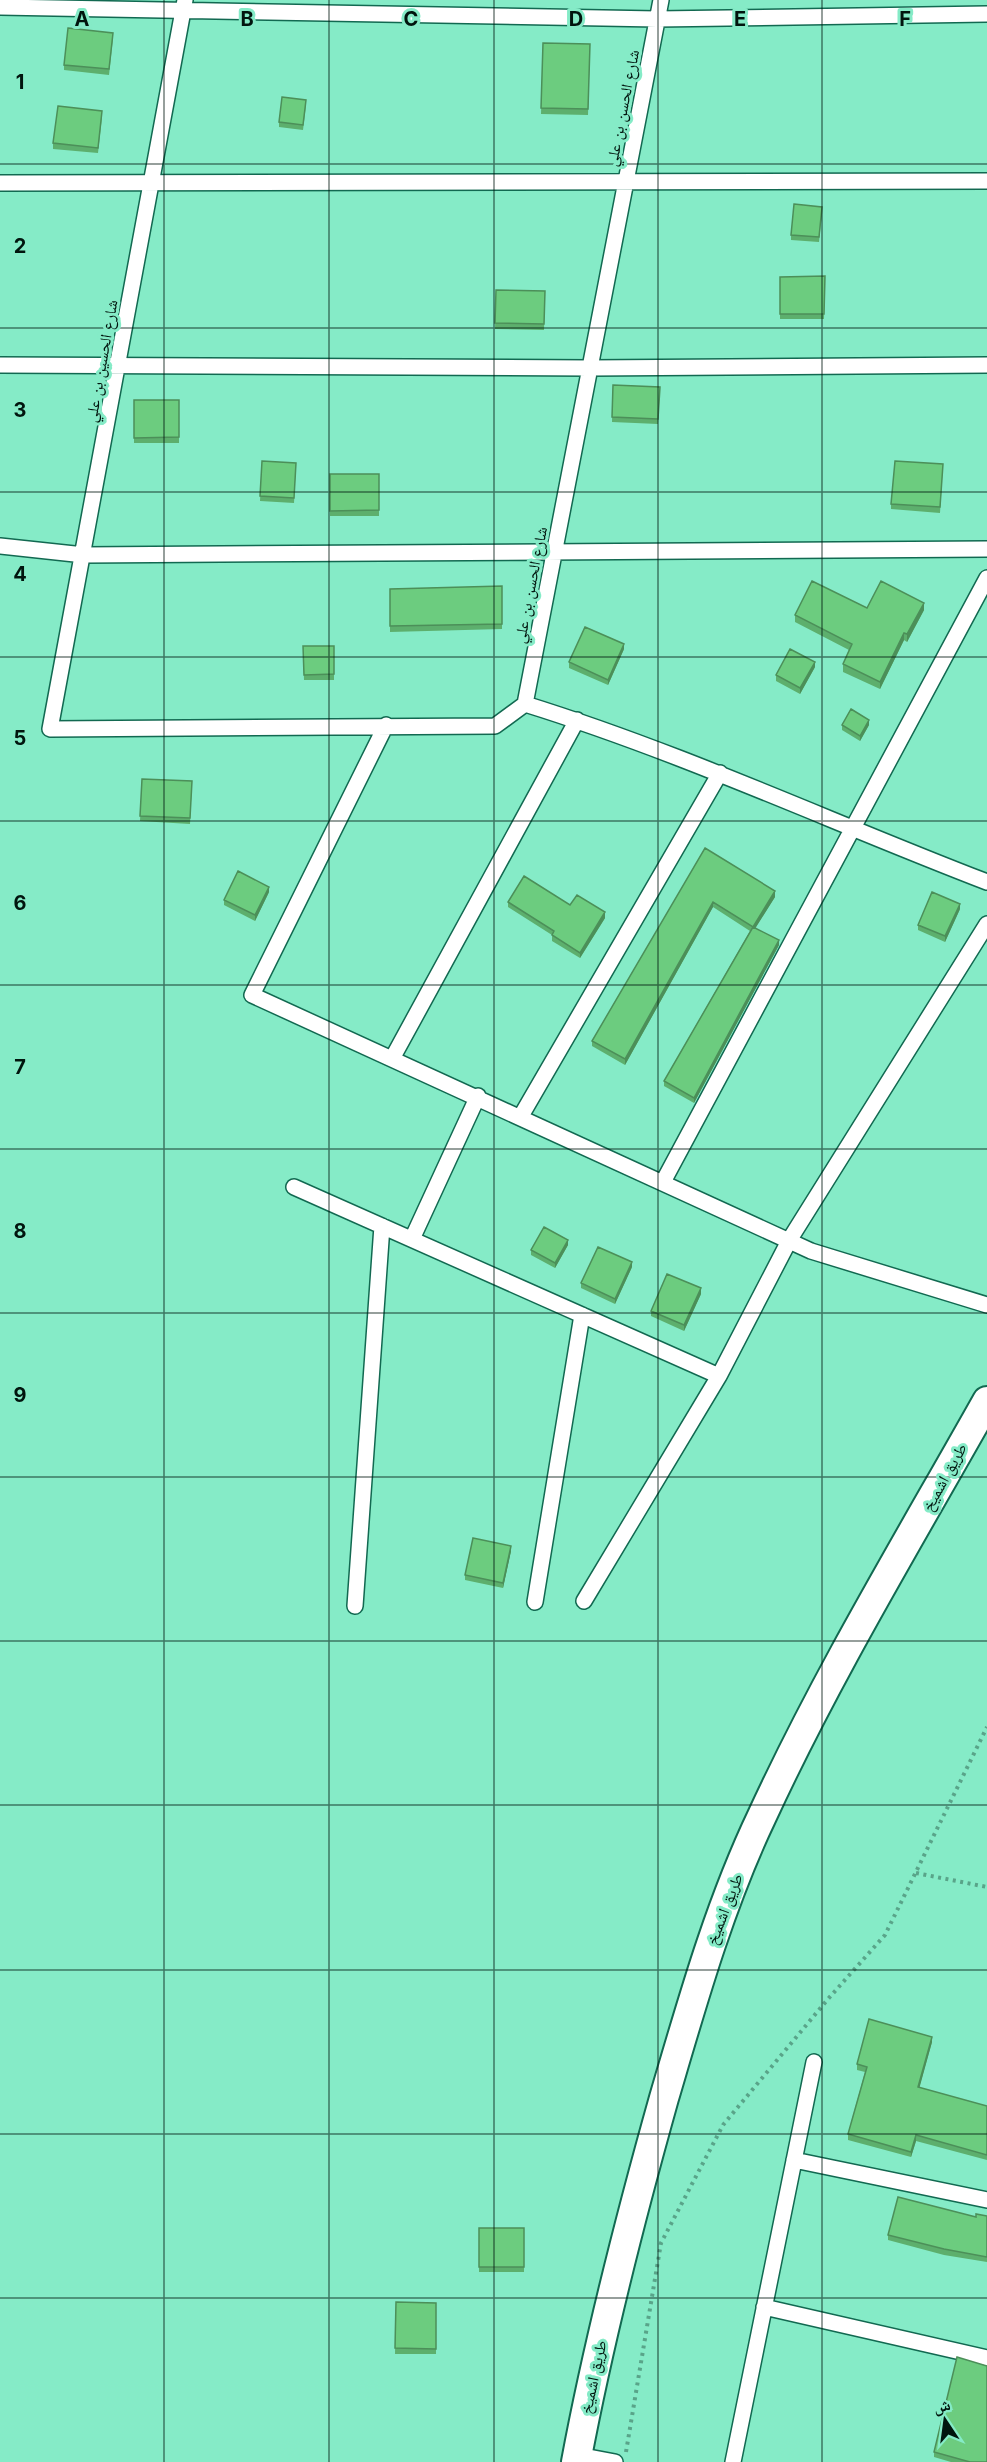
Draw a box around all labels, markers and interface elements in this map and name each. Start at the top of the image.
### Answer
text: A [75,7,90,31]
text: B [240,7,254,31]
text: C [404,7,418,31]
text: D [569,7,583,31]
text: E [734,7,746,31]
text: F [899,7,911,31]
street label: شارع الحسن بن علي [601,48,646,169]
text: 1 [16,70,24,94]
text: 2 [14,234,26,258]
street label: شارع الحسين بن علي [80,298,125,424]
text: 3 [14,398,26,422]
street label: شارع الحسن بن علي [509,525,554,646]
text: 4 [13,562,27,586]
text: 5 [14,726,26,750]
text: 6 [14,891,27,915]
text: 7 [14,1055,26,1079]
text: 8 [13,1219,27,1243]
text: 9 [14,1383,27,1407]
street label: طريق اشميخ [917,1440,972,1515]
street label: طريق اشميخ [701,1871,748,1948]
street label: طريق اشميخ [575,2338,612,2416]
north arrow [915,2390,975,2450]
text: ش [931,2394,952,2417]

